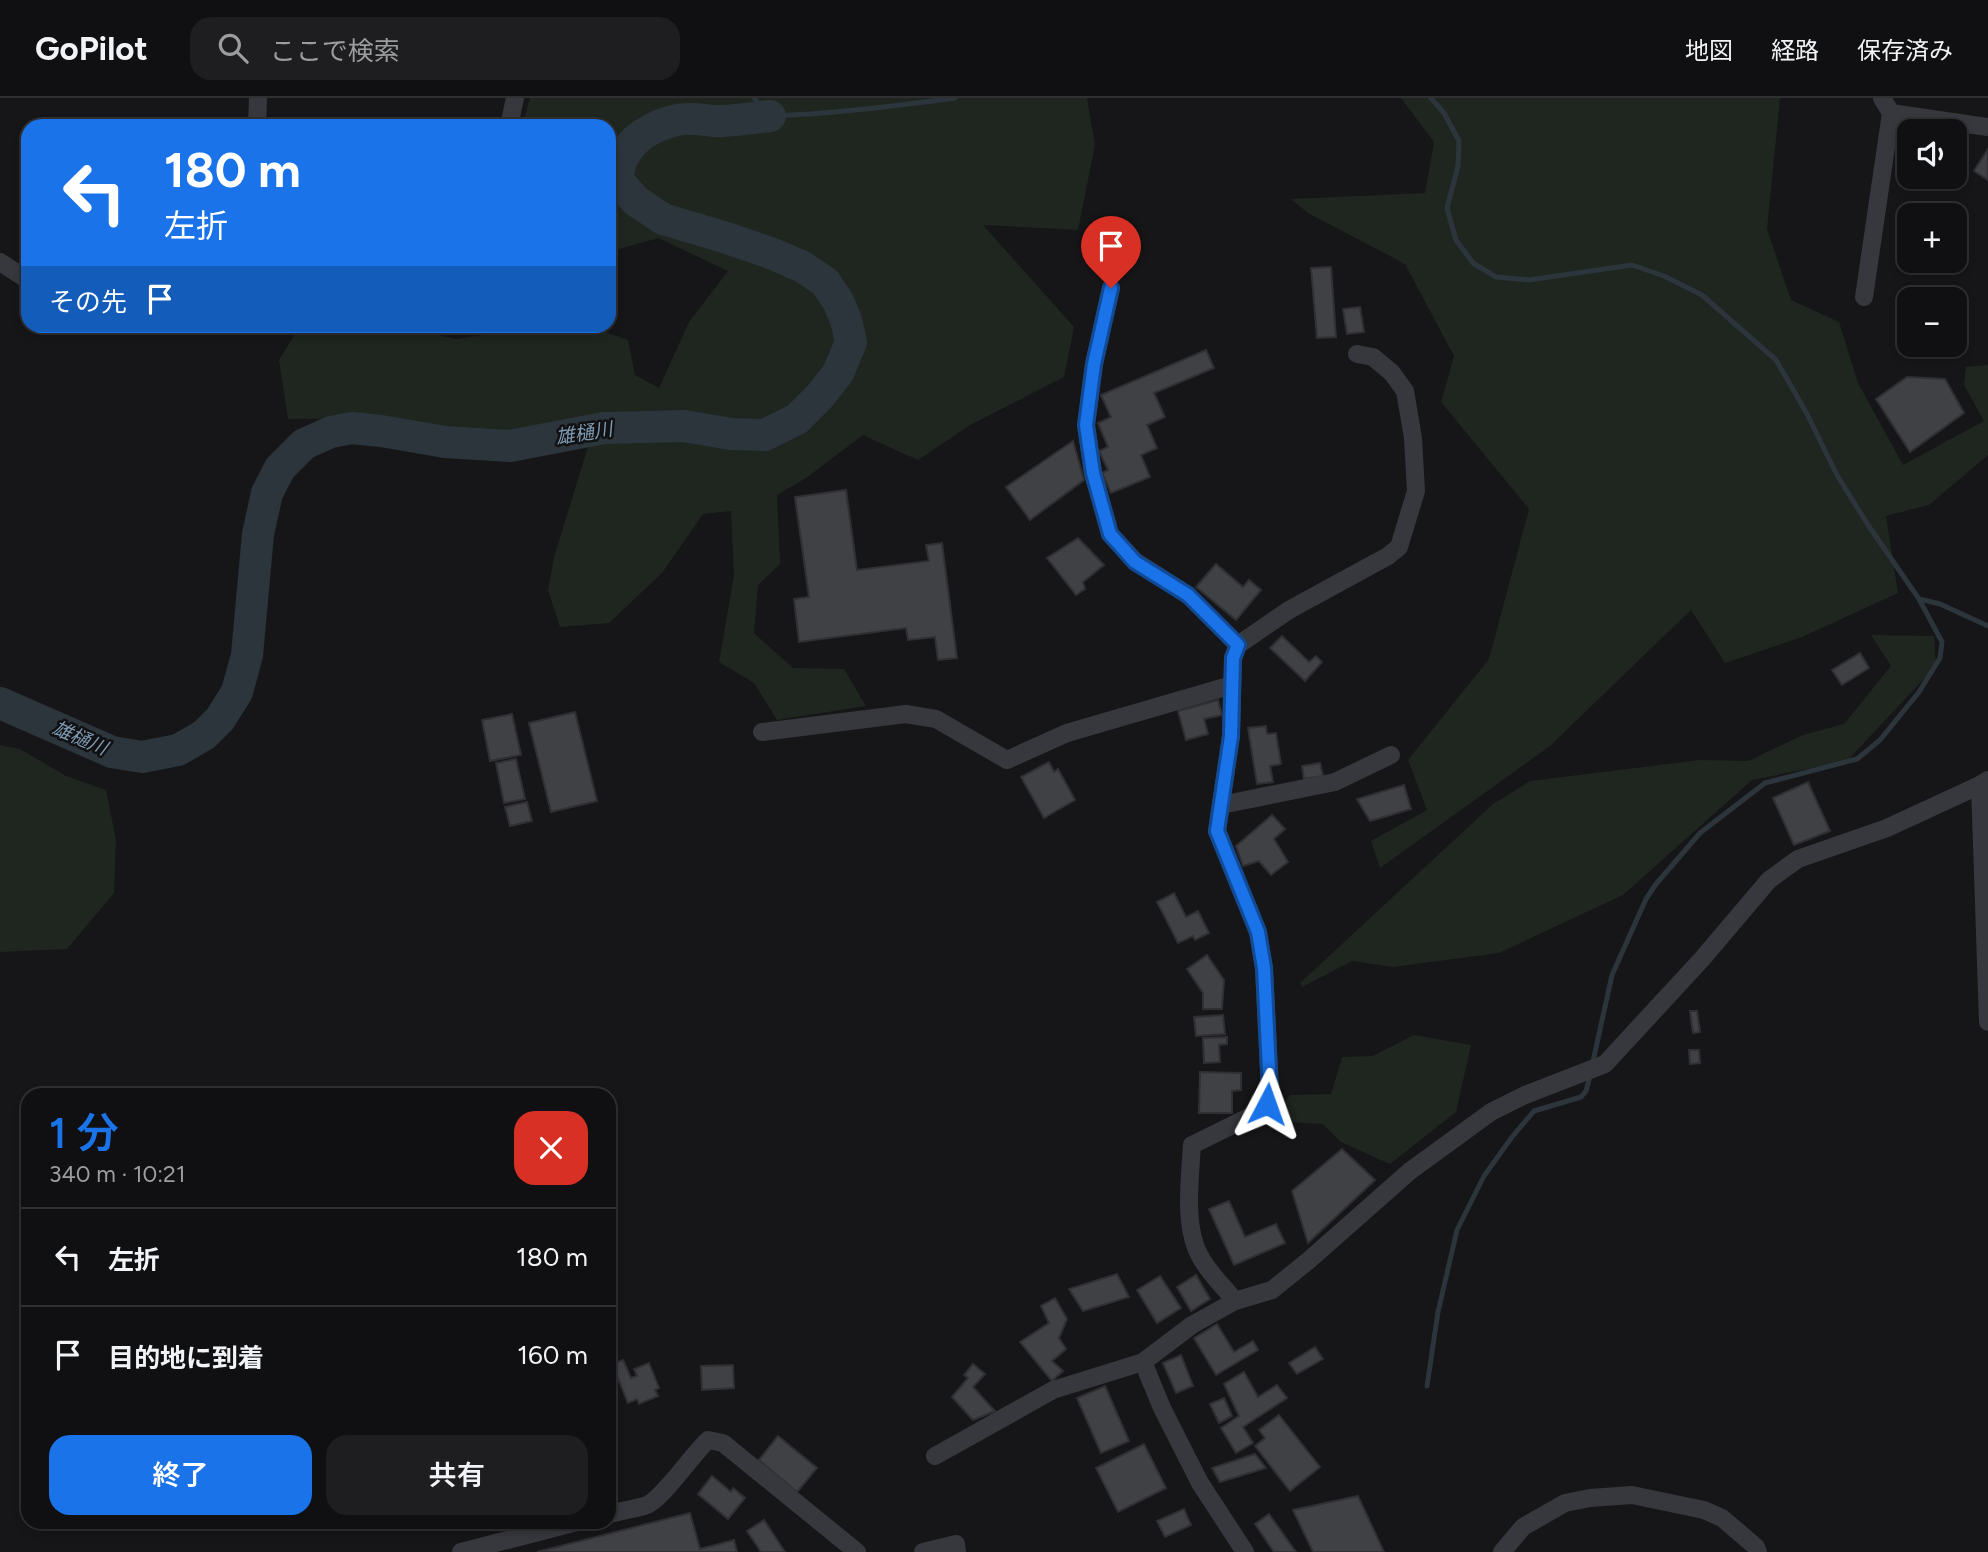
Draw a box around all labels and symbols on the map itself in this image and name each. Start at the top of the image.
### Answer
pin [1081,216,1141,288]
water label: 雄樋川 [554,417,616,449]
water label: 雄樋川 [49,716,113,761]
position arrow [1230,1067,1304,1141]

